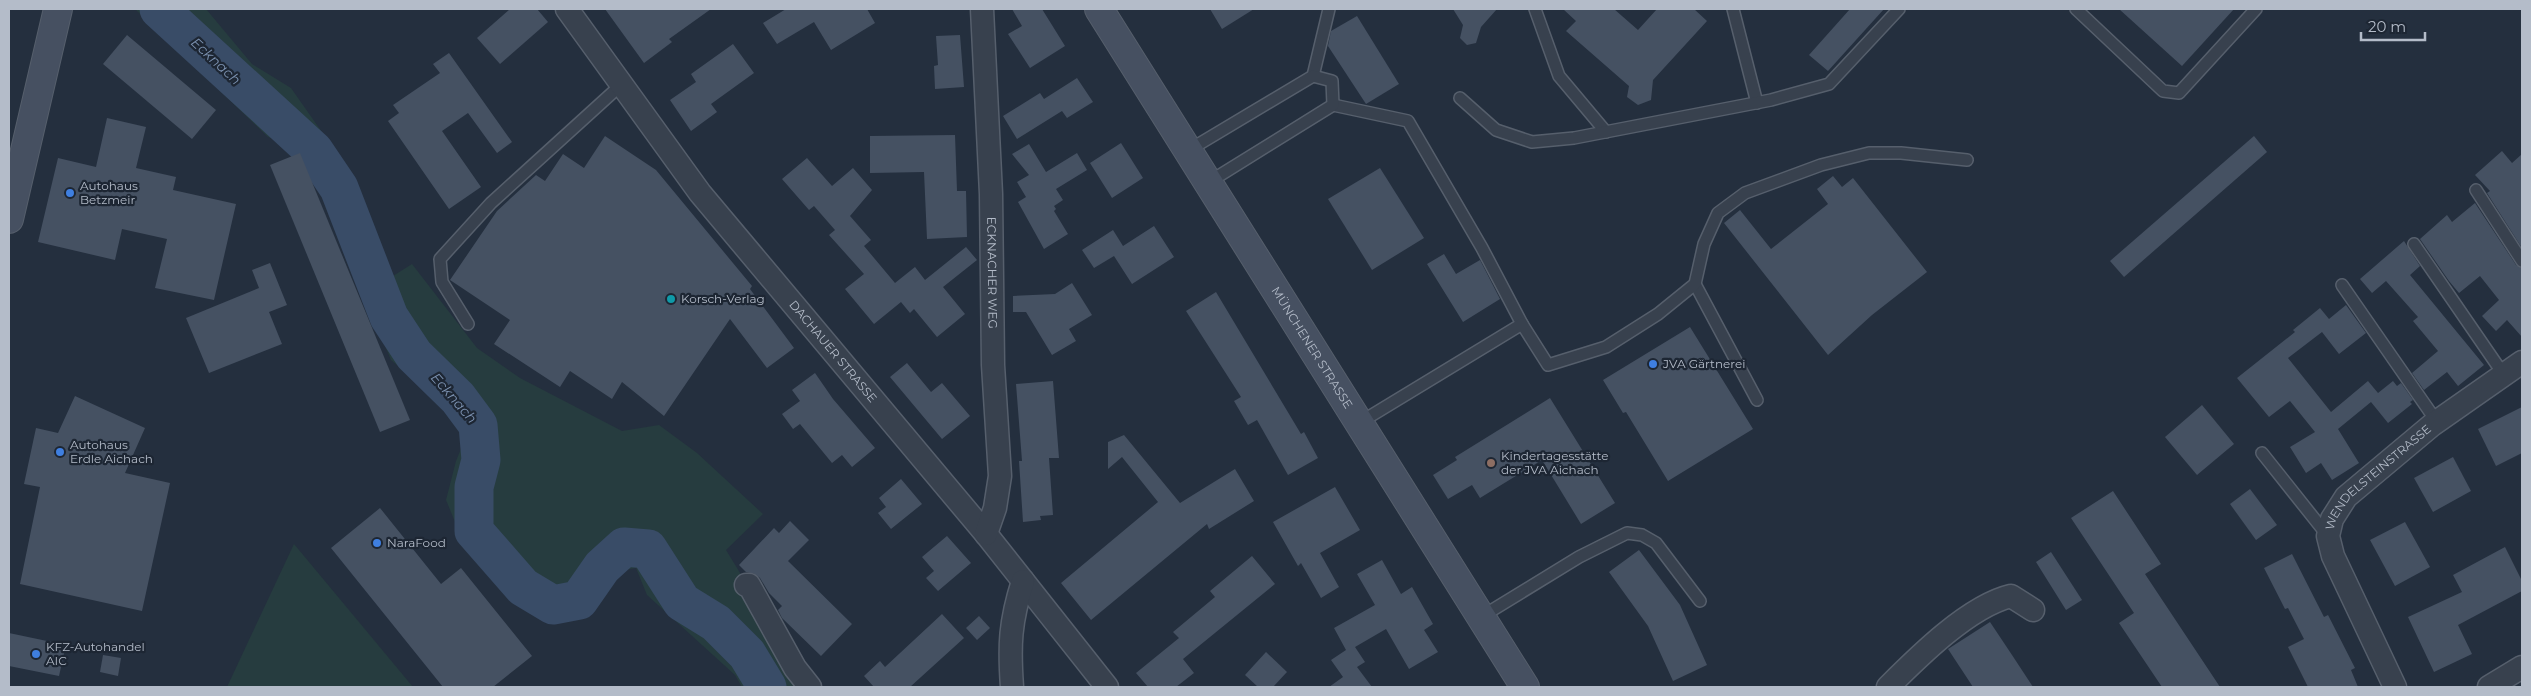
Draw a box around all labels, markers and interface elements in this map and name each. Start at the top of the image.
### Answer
scale bar [2361,10,2425,42]
text: 20 m [2368,17,2406,36]
water label: Ecknach [187,33,245,89]
place label: Autohaus Betzmeir [80,178,138,207]
marker: Autohaus Betzmeir [64,187,76,199]
street label: ECKNACHER WEG [984,217,1001,329]
street label: MÜNCHENER STRASSE [1268,284,1356,411]
place label: Korsch-Verlag [681,291,765,306]
marker: Korsch-Verlag [665,293,677,305]
street label: DACHAUER STRASSE [786,297,880,405]
place label: JVA Gärtnerei [1662,356,1745,371]
marker: JVA Gärtnerei [1647,358,1659,370]
water label: Ecknach [427,369,481,427]
street label: WENDELSTEINSTRASSE [2322,421,2434,531]
place label: Autohaus Erdle Aichach [70,437,153,466]
marker: Autohaus Erdle Aichach [54,446,66,458]
place label: Kindertagesstätte der JVA Aichach [1501,448,1608,477]
marker: Kindertagesstätte der JVA Aichach [1485,457,1497,469]
place label: NaraFood [387,535,446,550]
marker: NaraFood [371,537,383,549]
place label: KFZ-Autohandel AIC [46,639,145,668]
marker: KFZ-Autohandel AIC [30,648,42,660]

